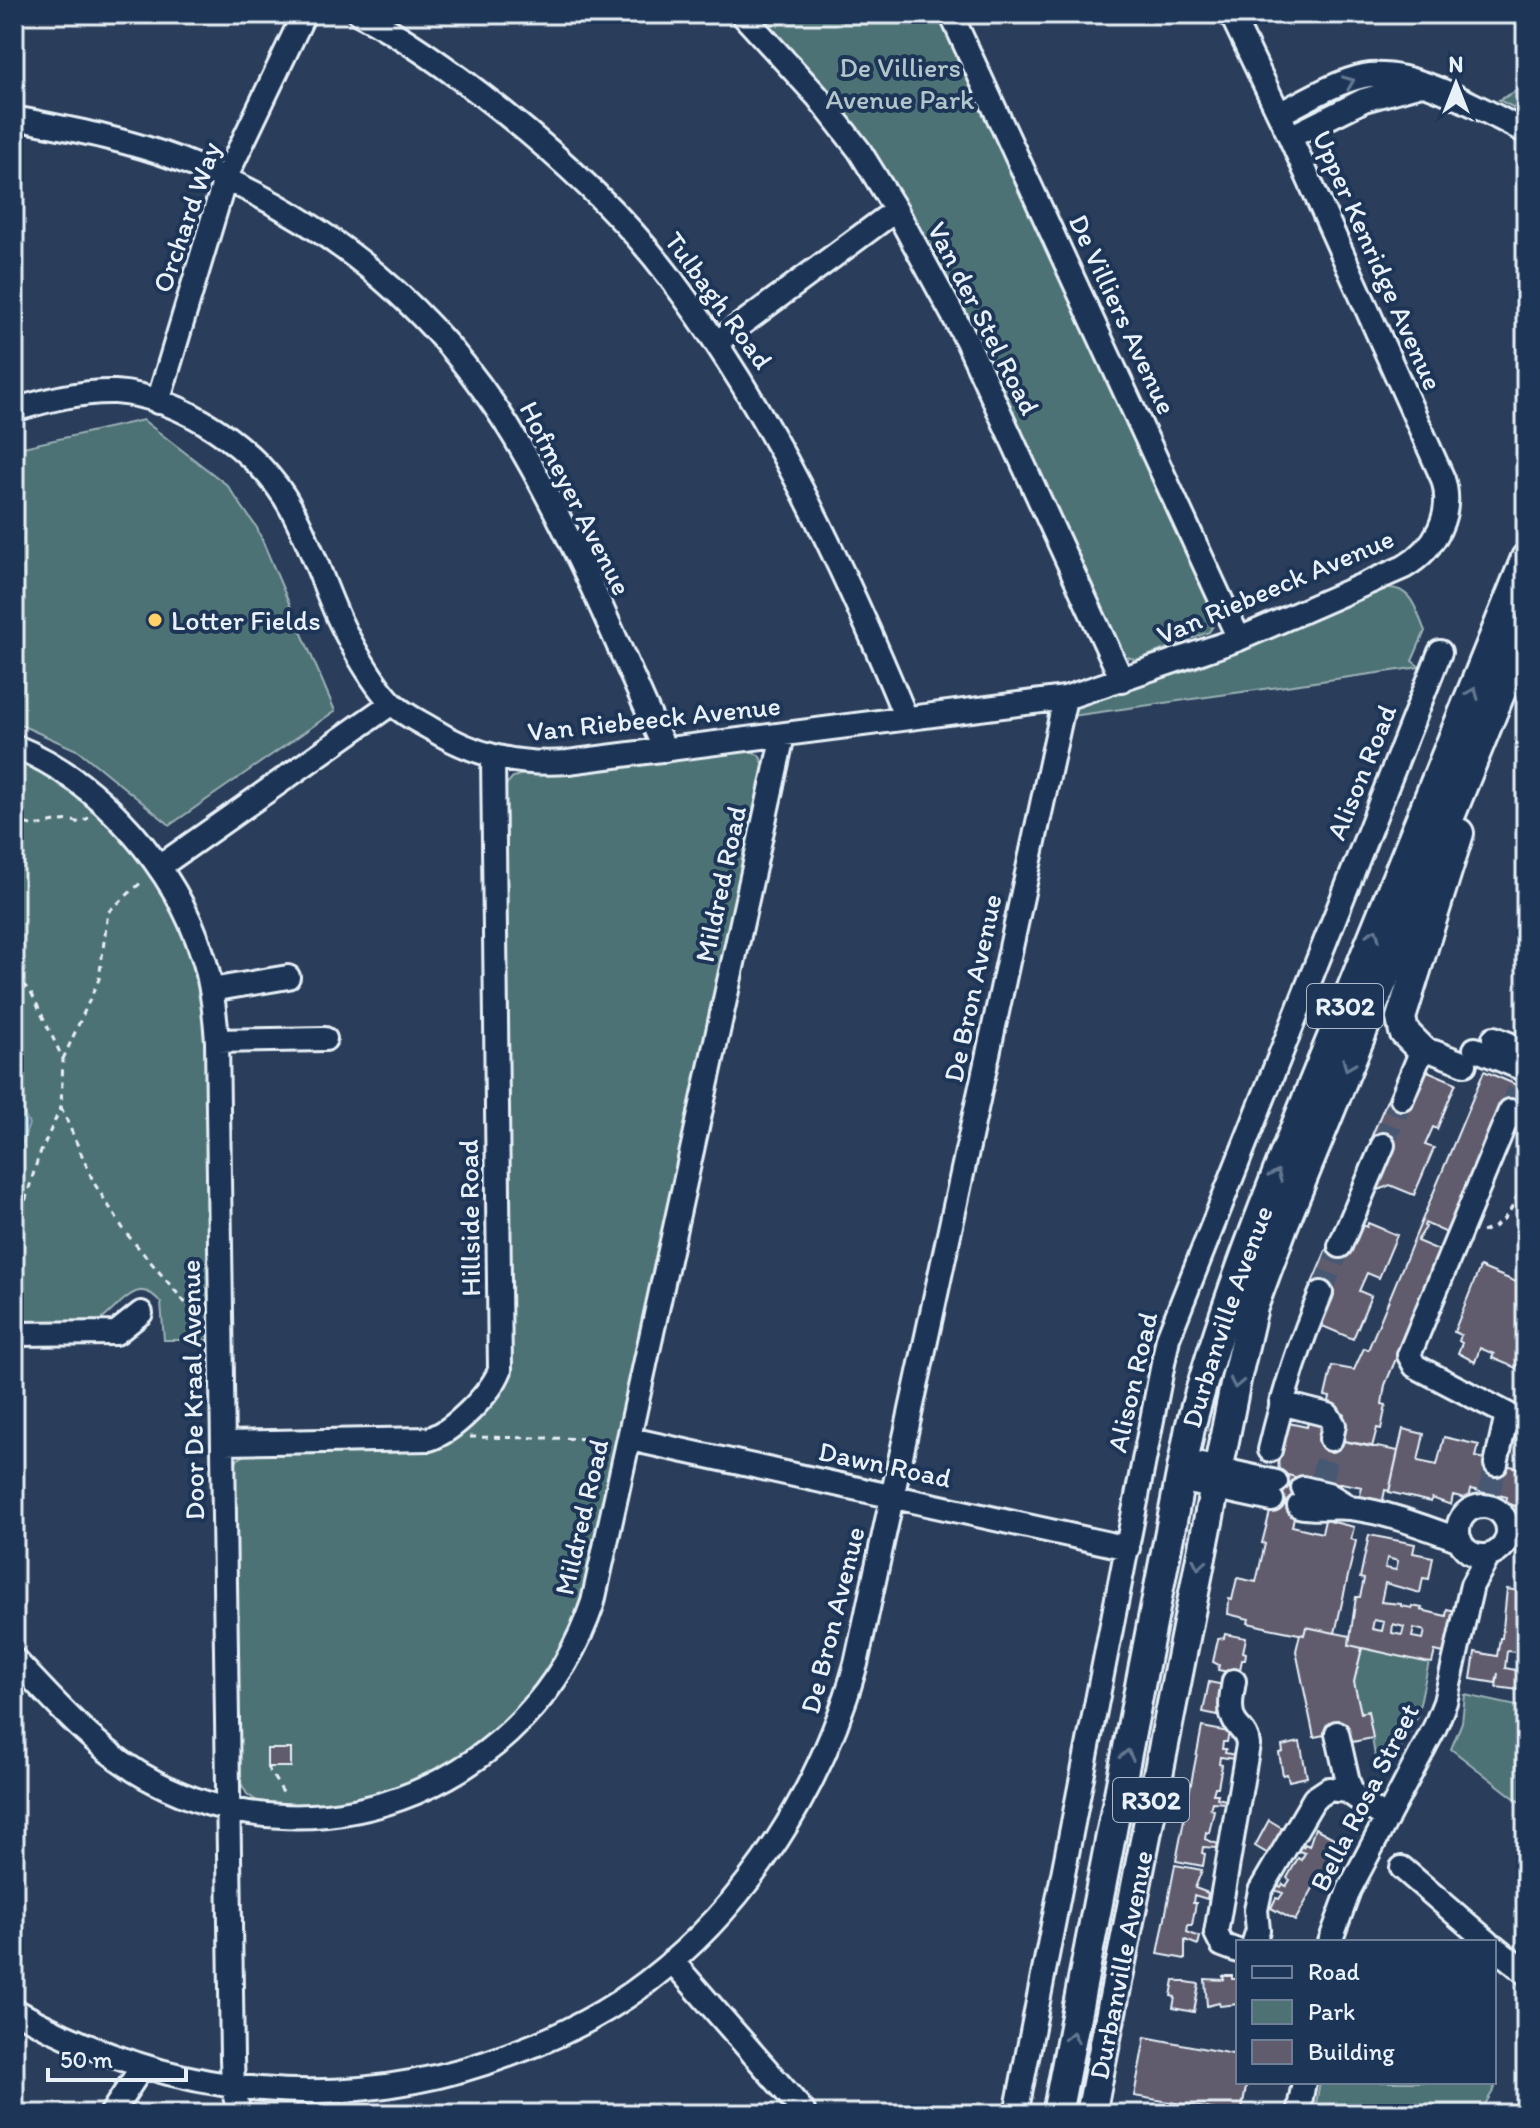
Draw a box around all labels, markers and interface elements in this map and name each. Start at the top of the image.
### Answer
north arrow [1416,44,1496,124]
park label: De Villiers Avenue Park [825,50,975,116]
text: N [1449,51,1463,78]
one-way arrow [1341,75,1355,92]
street label: Upper Kenridge Avenue [1305,125,1451,395]
street label: Orchard Way [144,137,228,297]
street label: De Villiers Avenue [1062,208,1184,420]
street label: Van der Stel Road [921,216,1047,420]
street label: Tulbagh Road [658,225,780,375]
street label: Hofmeyer Avenue [512,395,640,601]
street label: Van Riebeeck Avenue [1151,521,1399,651]
place label: Lotter Fields [171,603,321,637]
marker: Lotter Fields [146,611,164,629]
one-way arrow [1463,687,1479,701]
street label: Van Riebeeck Avenue [526,688,782,748]
street label: Alison Road [1318,699,1404,845]
street label: Mildred Road [687,803,753,965]
street label: De Bron Avenue [935,891,1009,1085]
one-way arrow [1365,928,1381,942]
road number: R302 [1307,984,1383,1028]
one-way arrow [1341,1057,1357,1071]
street label: Hillside Road [451,1139,487,1297]
one-way arrow [1266,1169,1283,1183]
street label: Durbanville Avenue [1174,1200,1280,1432]
street label: Door De Kraal Avenue [173,1259,211,1521]
street label: Alison Road [1099,1308,1165,1456]
one-way arrow [1228,1376,1245,1390]
street label: Dawn Road [816,1433,954,1495]
street label: Mildred Road [547,1436,615,1598]
street label: De Bron Avenue [792,1523,872,1717]
one-way arrow [1191,1556,1208,1570]
street label: Bella Rosa Street [1302,1697,1426,1897]
one-way arrow [1118,1748,1135,1762]
road number: R302 [1113,1778,1189,1822]
street label: Durbanville Avenue [1081,1847,1160,2082]
legend [1236,1940,1496,2084]
text: Road [1308,1957,1360,1986]
text: Park [1308,1997,1355,2026]
one-way arrow [1063,2031,1080,2045]
scale bar [48,2032,186,2082]
text: Building [1308,2037,1395,2066]
text: 50 m [60,2045,113,2074]

